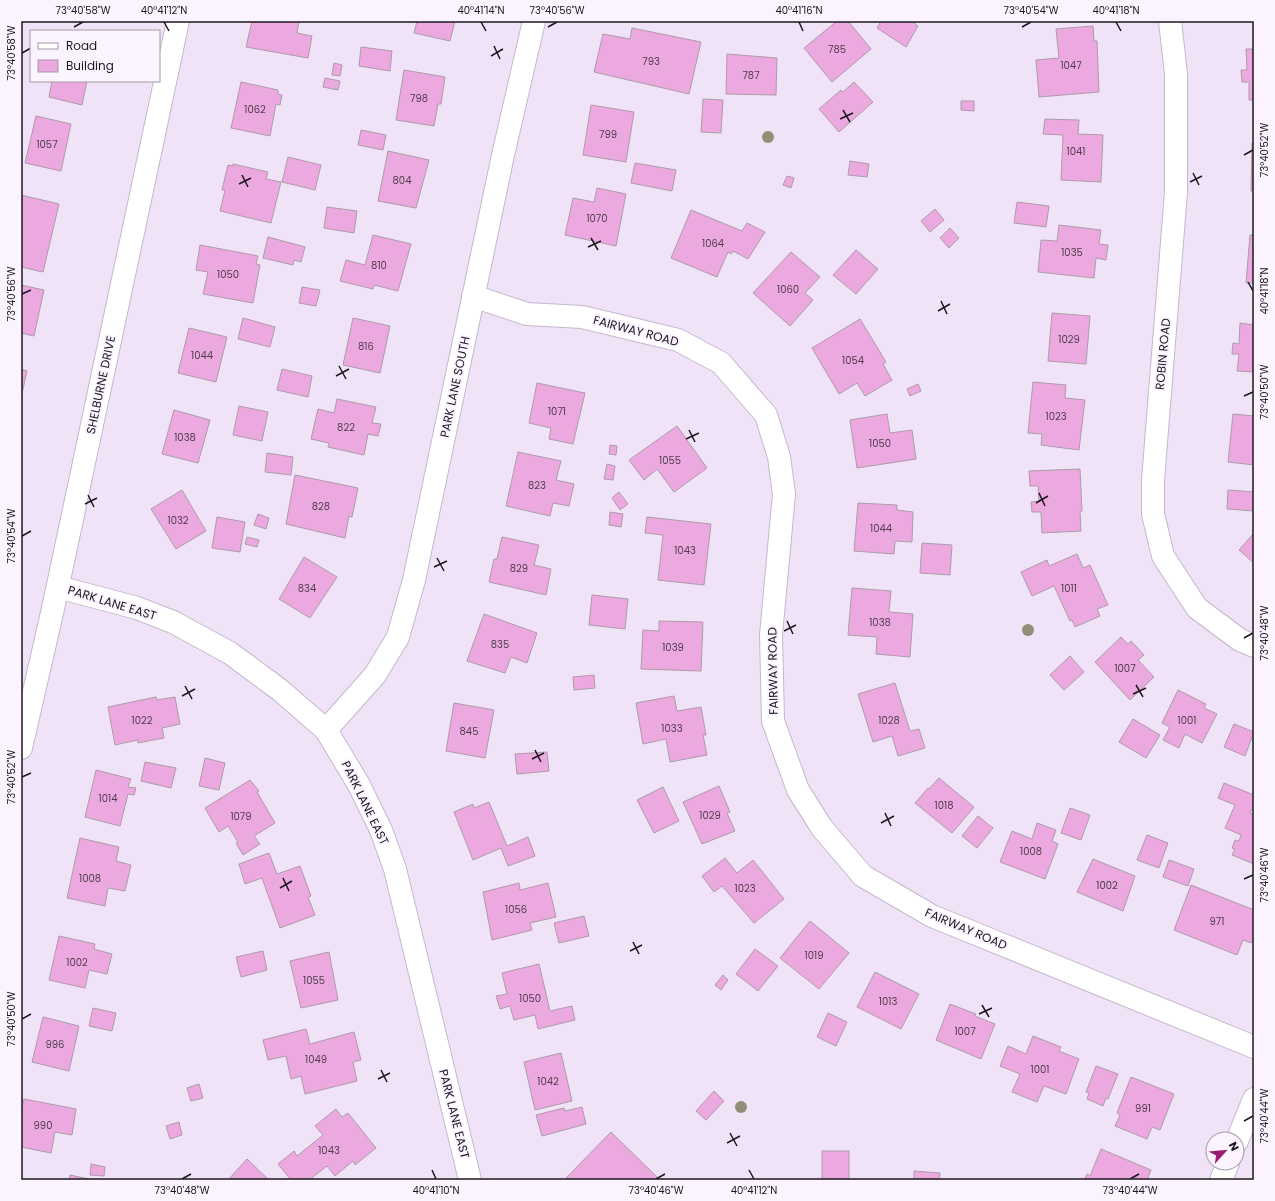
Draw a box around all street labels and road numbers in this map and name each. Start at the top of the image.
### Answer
street label: FAIRWAY ROAD [592,311,681,350]
street label: ROBIN ROAD [1151,317,1174,391]
street label: SHELBURNE DRIVE [82,334,119,436]
street label: PARK LANE SOUTH [435,335,474,439]
street label: PARK LANE EAST [66,581,159,624]
street label: FAIRWAY ROAD [763,627,782,715]
street label: PARK LANE EAST [338,758,393,848]
street label: FAIRWAY ROAD [923,904,1010,953]
street label: PARK LANE EAST [435,1067,474,1161]

